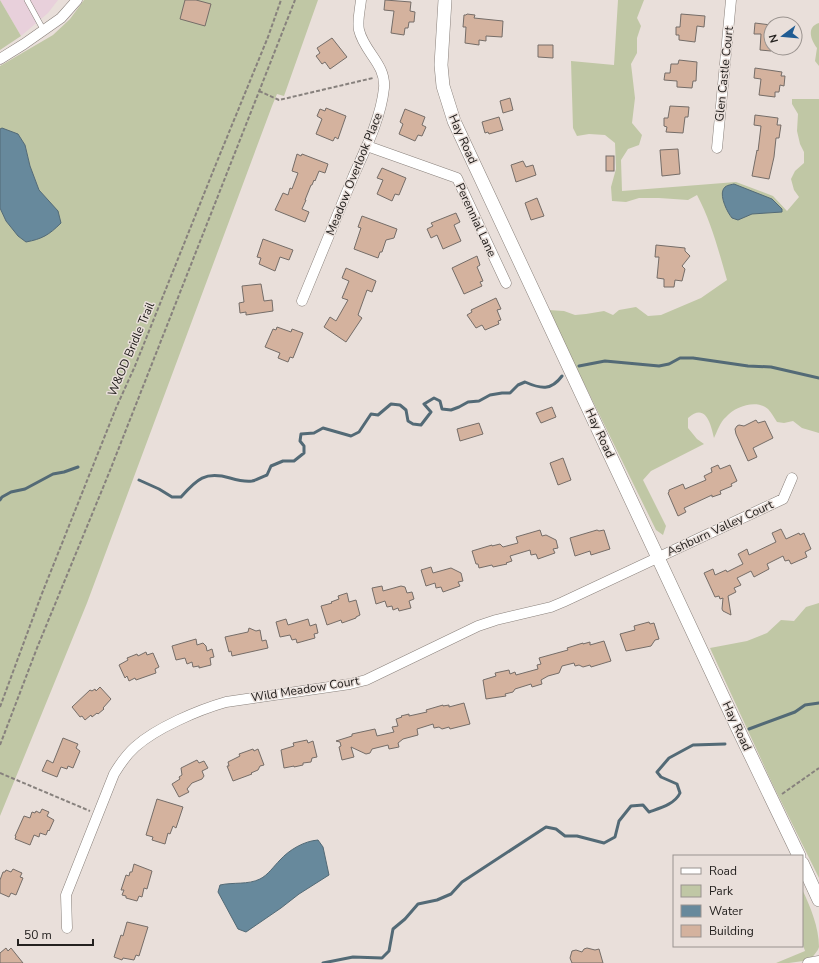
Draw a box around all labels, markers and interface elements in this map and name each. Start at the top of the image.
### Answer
north arrow [763,16,803,56]
street label: Glen Castle Court [711,25,737,122]
text: N [766,33,782,45]
street label: Meadow Overlook Place [322,110,386,238]
street label: Hay Road [445,112,481,166]
street label: Perennial Lane [452,180,500,260]
street label: W&OD Bridle Trail [104,299,158,399]
street label: Hay Road [582,406,618,460]
street label: Ashburn Valley Court [664,496,776,560]
street label: Wild Meadow Court [250,672,361,705]
street label: Hay Road [719,699,755,753]
legend [673,855,803,947]
text: Road [709,863,737,879]
text: Park [709,883,734,899]
text: Water [709,903,743,919]
scale bar [18,921,93,947]
text: Building [709,923,754,939]
text: 50 m [24,927,52,943]

